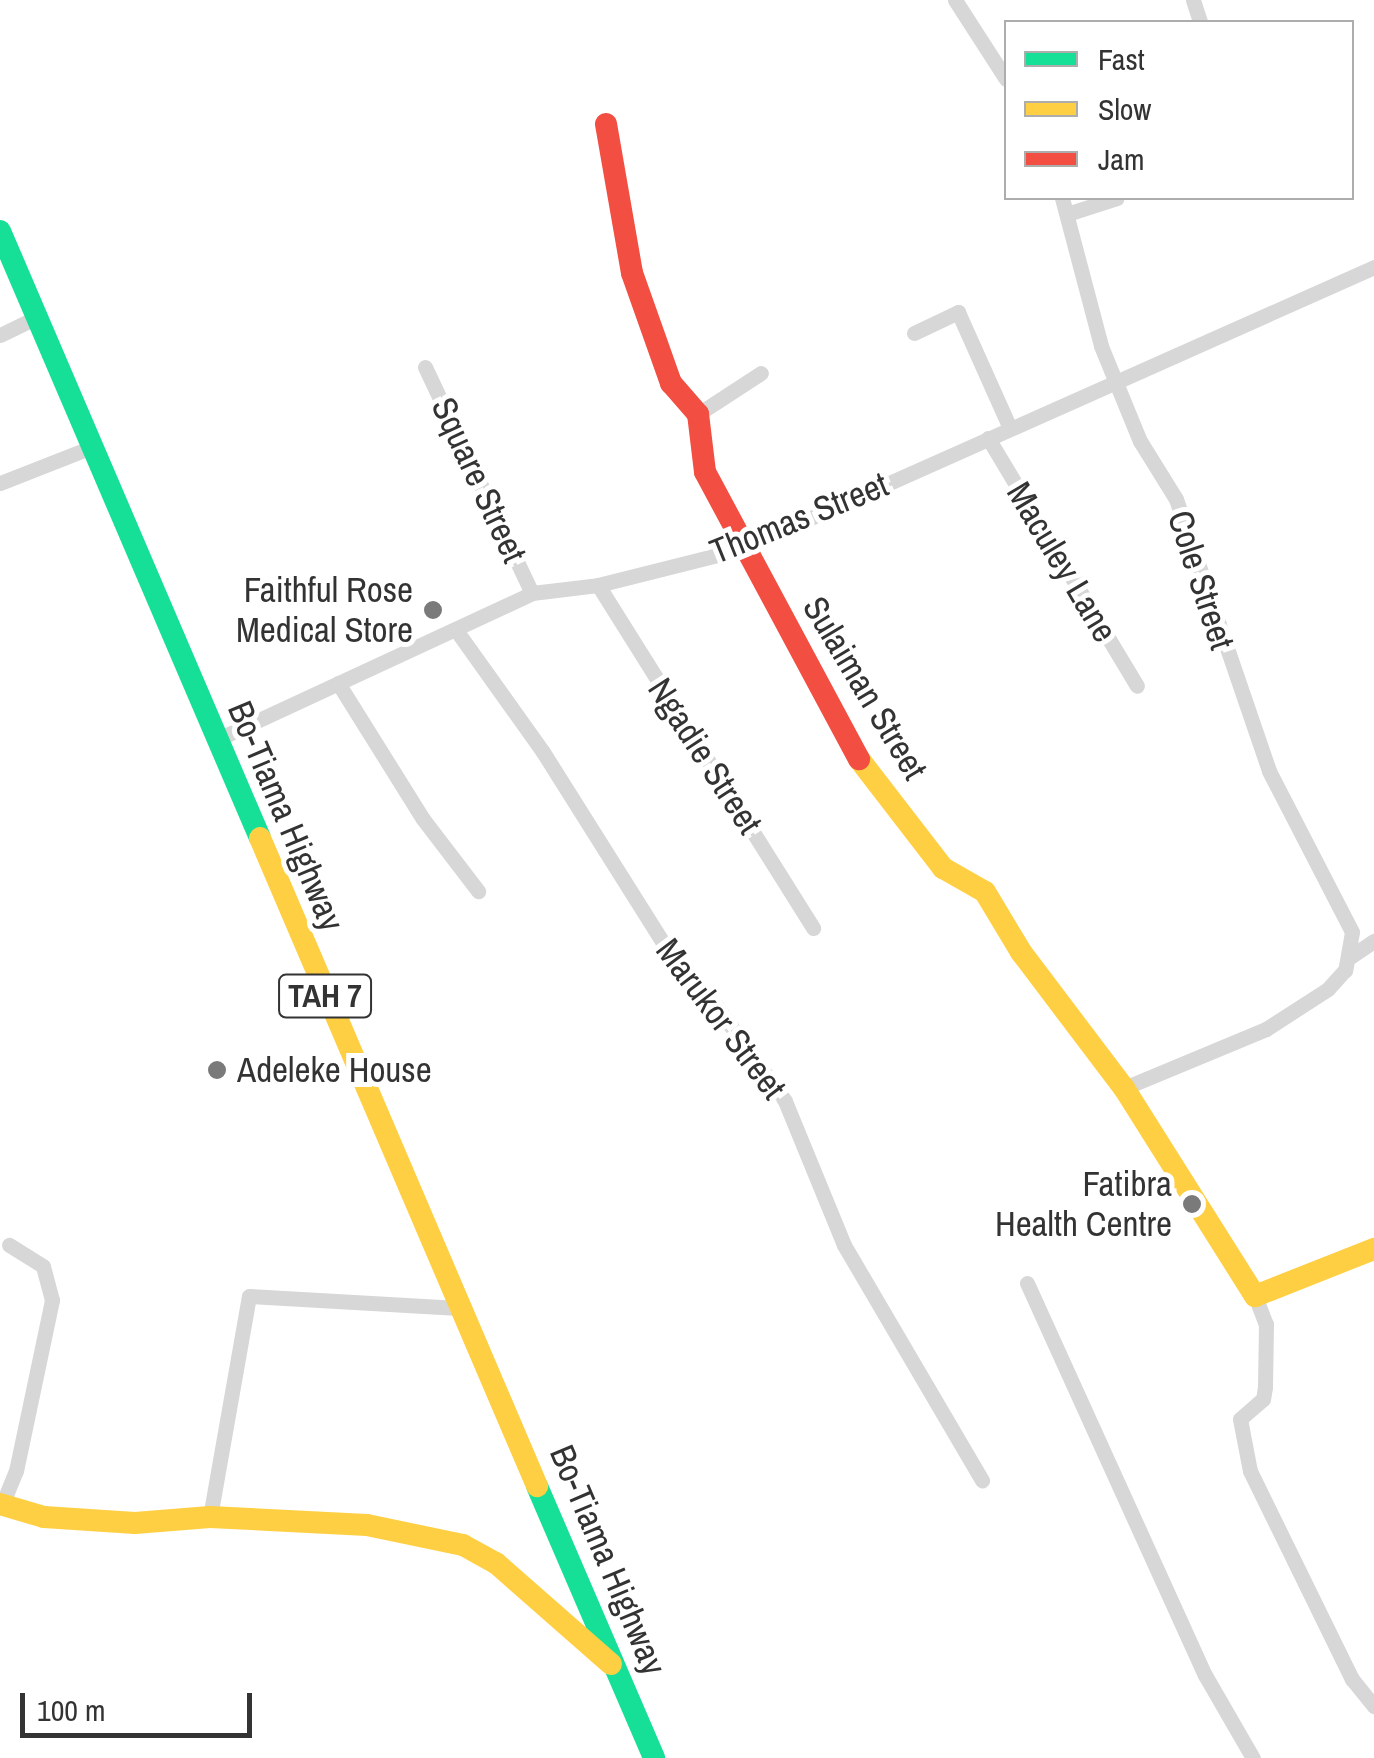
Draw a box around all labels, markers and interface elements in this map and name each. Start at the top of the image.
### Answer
legend [1004,20,1354,200]
text: Fast [1098,39,1145,79]
text: Slow [1098,89,1151,129]
text: Jam [1098,139,1144,179]
street label: Square Street [423,391,535,569]
street label: Thomas Street [704,463,894,573]
street label: Maculey Lane [998,475,1126,649]
street label: Cole Street [1159,505,1243,655]
place label: Faithful Rose Medical Store [236,569,413,651]
street label: Sulaiman Street [794,589,936,787]
marker: Faithful Rose Medical Store [422,599,444,621]
street label: Ngadie Street [639,670,771,842]
street label: Bo-Tiama Highway [219,695,353,937]
street label: Marukor Street [647,931,795,1107]
road number: TAH 7 [278,969,372,1023]
place label: Adeleke House [237,1049,432,1091]
marker: Adeleke House [206,1059,228,1081]
place label: Fatibra Health Centre [995,1163,1172,1245]
marker: Fatibra Health Centre [1181,1193,1203,1215]
street label: Bo-Tiama Highway [541,1439,675,1681]
scale bar [25,1673,258,1735]
text: 100 m [37,1690,105,1730]

